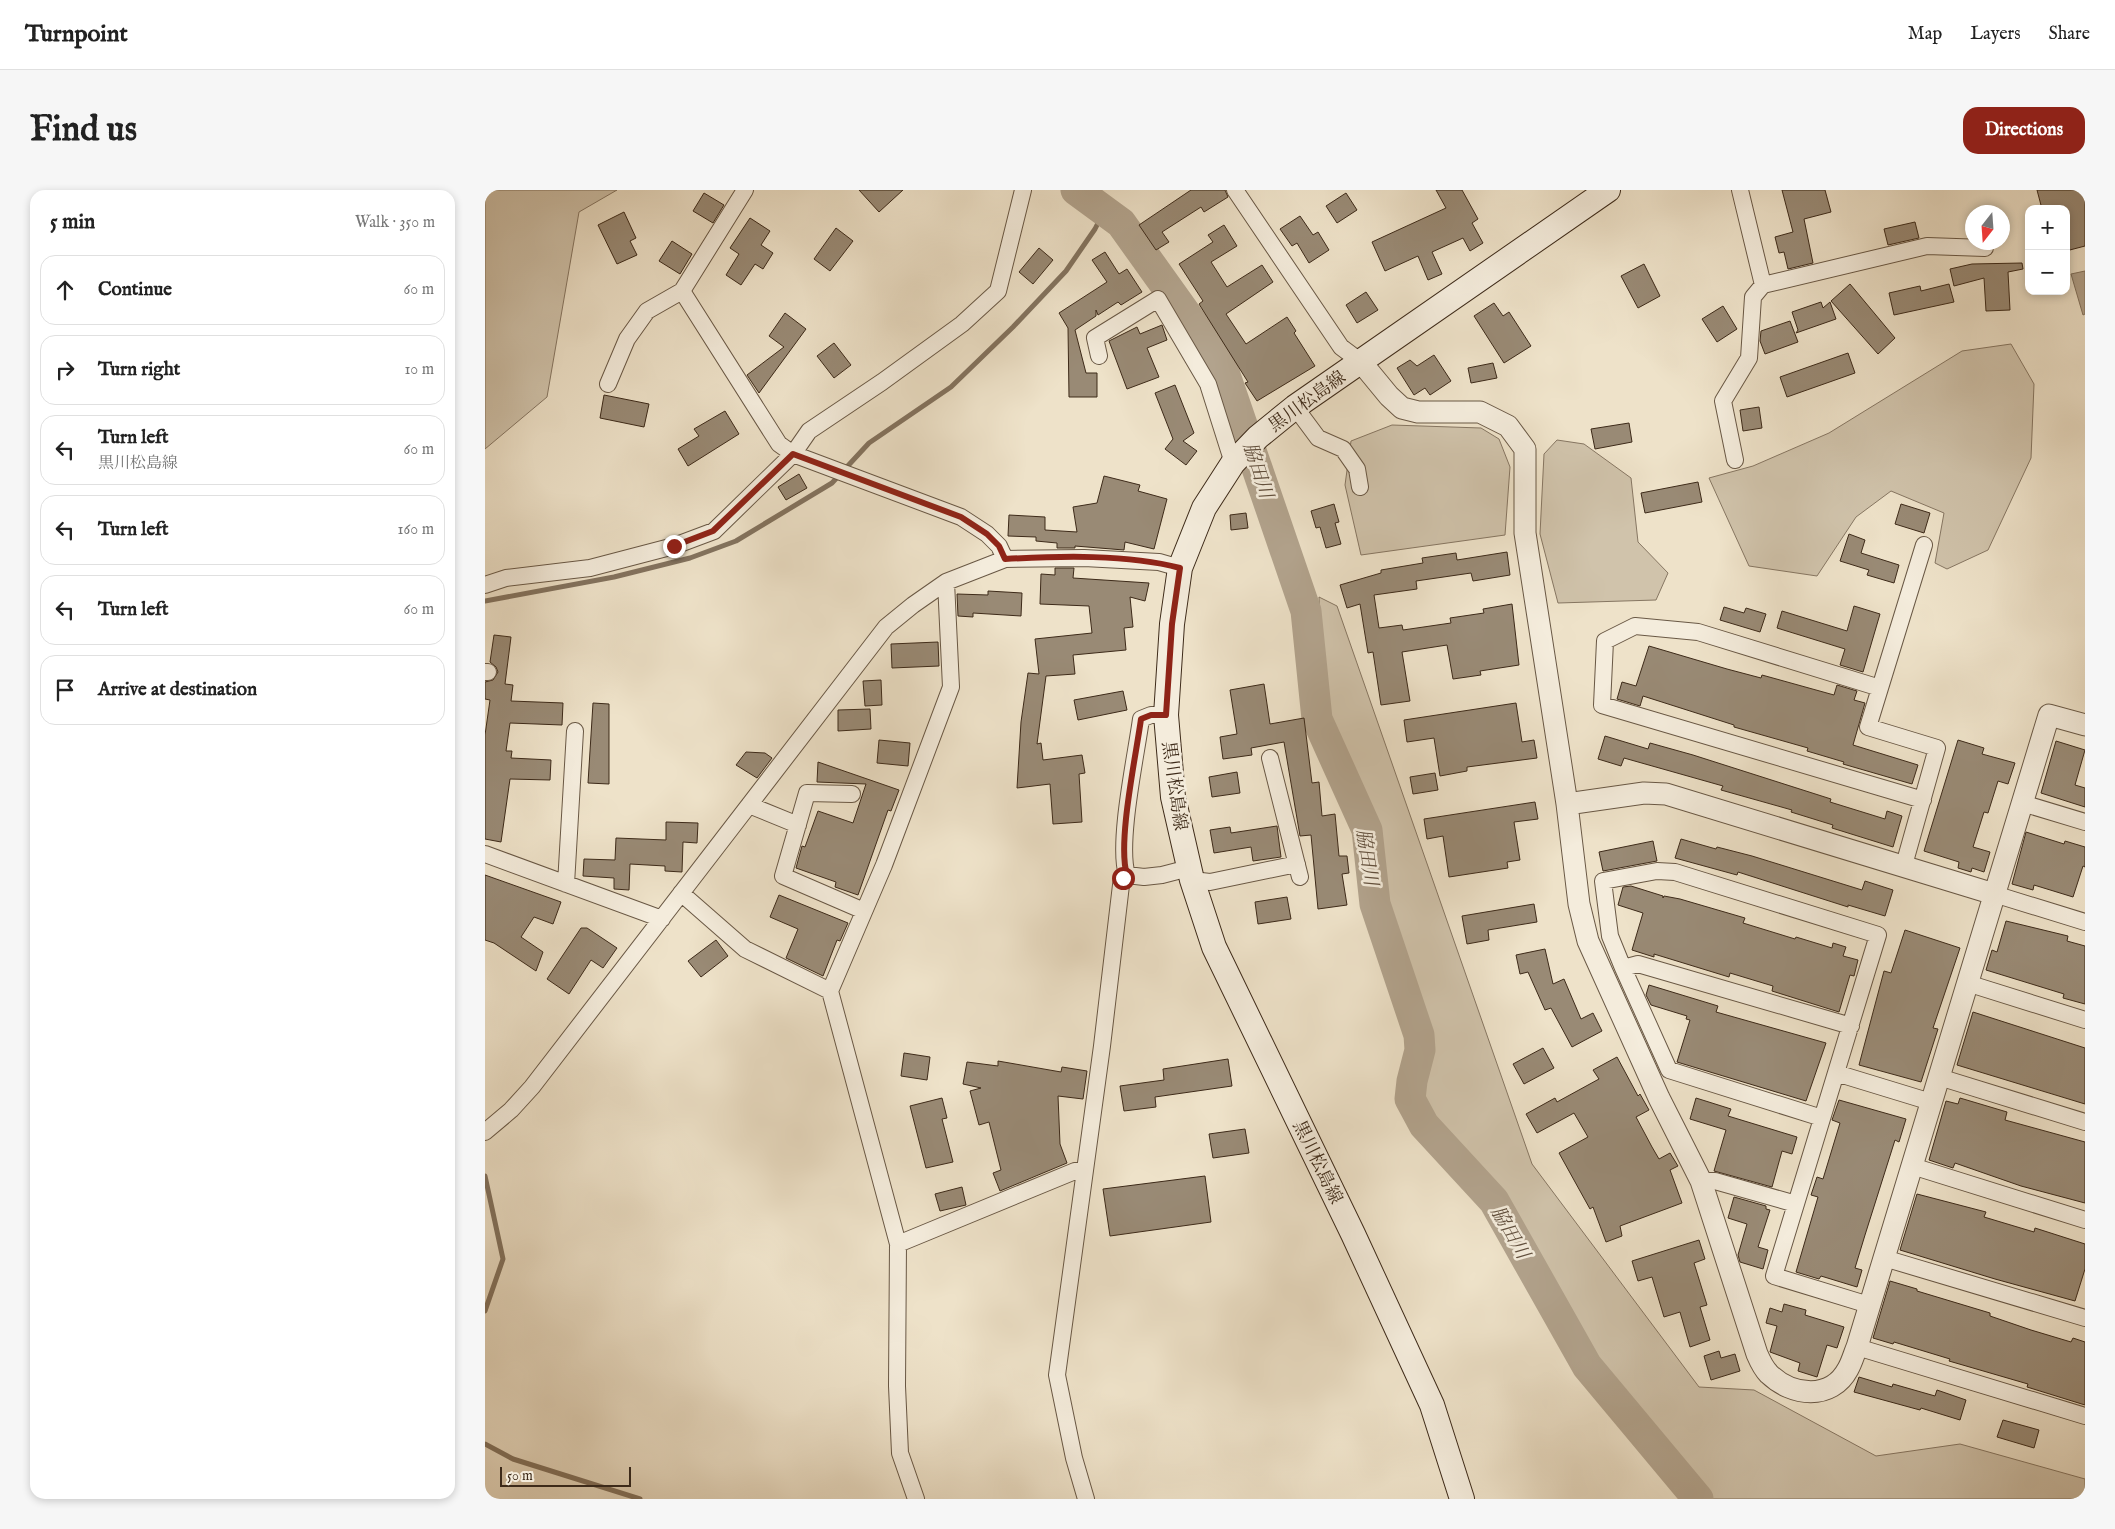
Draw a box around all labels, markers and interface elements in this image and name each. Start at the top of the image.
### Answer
text: Turnpoint [25,19,128,50]
text: Map [1908,23,1942,46]
text: Layers [1970,23,2021,46]
text: Share [2049,23,2090,46]
button: Directions [1963,107,2085,154]
text: Find us [30,108,137,153]
north arrow [1965,205,2010,250]
map controls [2025,205,2070,295]
button: + [2025,205,2070,250]
text: 5 min [50,209,95,236]
text: Walk · 350 m [355,213,435,233]
button: − [2025,250,2070,295]
icon: ahead [51,276,79,304]
text: Continue [98,278,172,302]
text: 60 m [404,280,434,300]
icon: right [51,356,79,384]
text: Turn right [98,358,180,382]
text: 10 m [404,360,434,380]
street label: 黒川松島線 [1265,366,1351,438]
text: Turn left [98,426,169,450]
icon: left [51,436,79,464]
text: 60 m [404,440,434,460]
water label: 脇田川 [1237,440,1278,503]
text: 黒川松島線 [98,454,178,474]
icon: left [51,516,79,544]
text: Turn left [98,518,169,542]
text: 160 m [398,520,434,540]
route end [663,535,686,558]
icon: left [51,596,79,624]
text: Turn left [98,598,169,622]
text: 60 m [404,600,434,620]
icon: arrive [51,676,79,704]
text: Arrive at destination [98,678,257,702]
street label: 黒川松島線 [1156,740,1191,832]
water label: 脇田川 [1350,827,1383,889]
route start [1112,867,1135,890]
street label: 黒川松島線 [1287,1117,1347,1208]
water label: 脇田川 [1485,1202,1535,1265]
scale bar [500,1464,631,1487]
text: 50 m [507,1467,533,1485]

